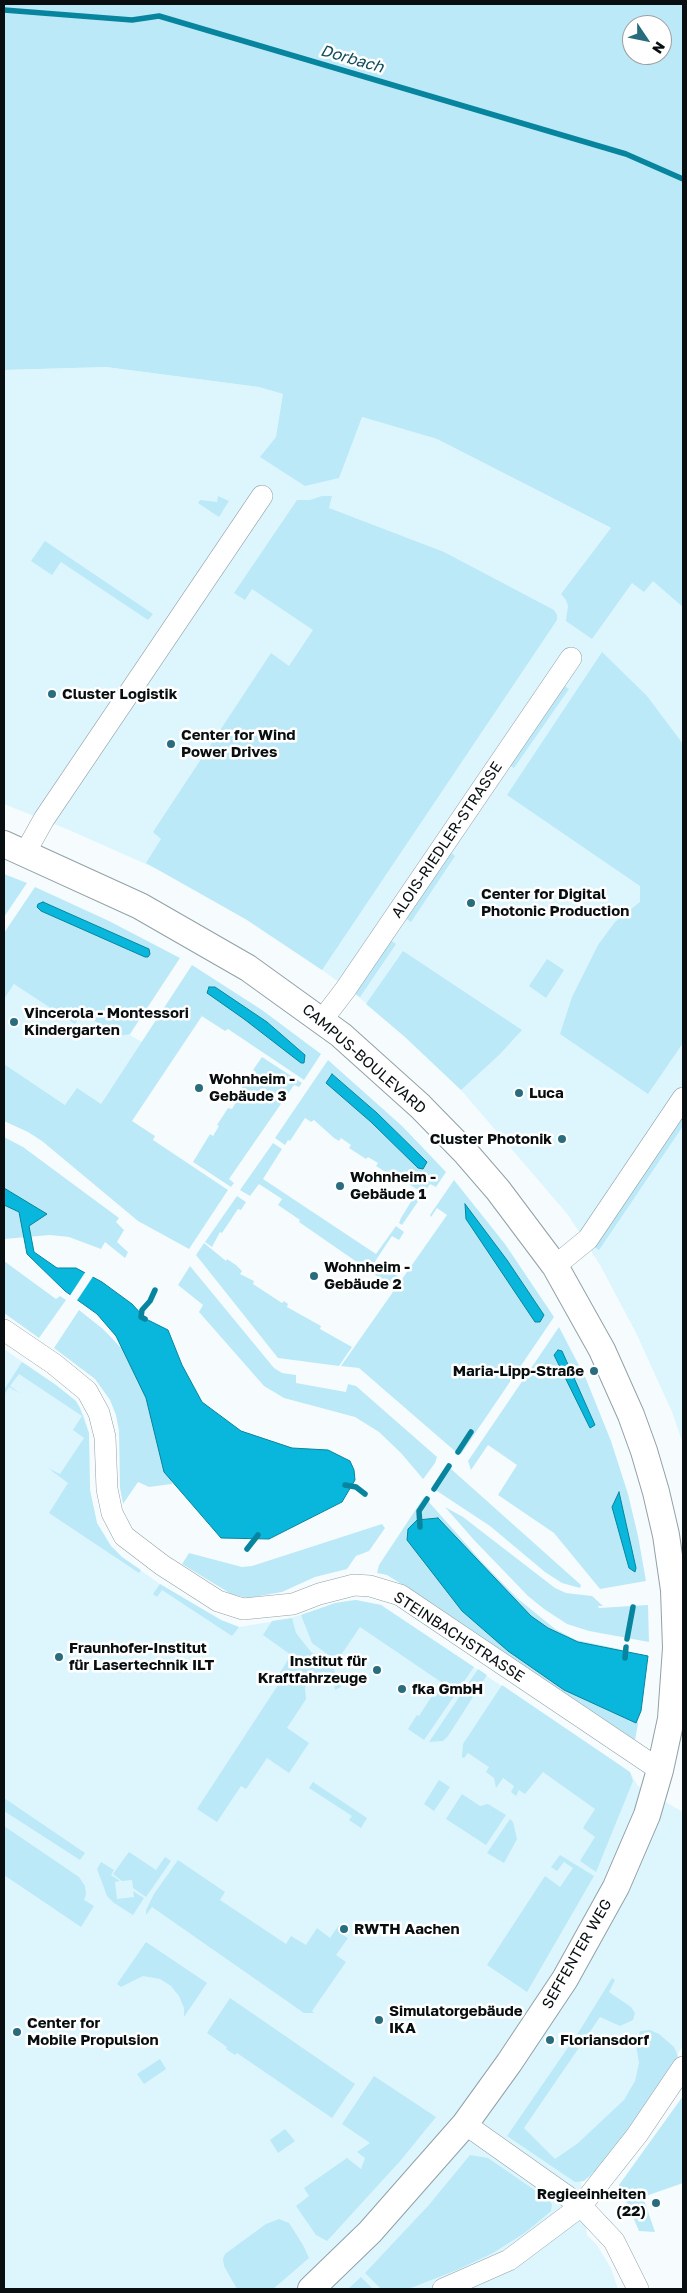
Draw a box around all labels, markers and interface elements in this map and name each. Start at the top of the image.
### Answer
north arrow [622,15,672,65]
text: N [649,39,669,57]
water label: Dorbach [318,41,386,77]
place label: Cluster Logistik [62,685,177,703]
marker: Cluster Logistik [46,688,58,700]
place label: Center for Wind Power Drives [181,726,295,761]
marker: Center for Wind Power Drives [165,738,177,750]
street label: ALOIS-RIEDLER-STRASSE [388,759,506,921]
place label: Center for Digital Photonic Production [481,885,629,920]
marker: Center for Digital Photonic Production [465,897,477,909]
street label: CAMPUS-BOULEVARD [298,1000,430,1118]
place label: Vincerola - Montessori Kindergarten [24,1004,189,1039]
marker: Vincerola - Montessori Kindergarten [8,1016,20,1028]
place label: Wohnheim - Gebäude 3 [209,1070,295,1105]
marker: Wohnheim - Gebäude 3 [193,1082,205,1094]
place label: Luca [529,1084,564,1102]
marker: Luca [513,1087,525,1099]
place label: Cluster Photonik [430,1130,552,1148]
marker: Cluster Photonik [556,1133,568,1145]
place label: Wohnheim - Gebäude 1 [350,1168,436,1203]
marker: Wohnheim - Gebäude 1 [334,1180,346,1192]
place label: Wohnheim - Gebäude 2 [324,1258,410,1293]
marker: Wohnheim - Gebäude 2 [308,1270,320,1282]
place label: Maria-Lipp-Straße [453,1362,584,1380]
marker: Maria-Lipp-Straße [588,1365,600,1377]
street label: STEINBACHSTRASSE [390,1588,528,1686]
place label: Fraunhofer-Institut für Lasertechnik ILT [69,1639,214,1674]
marker: Fraunhofer-Institut für Lasertechnik ILT [53,1651,65,1663]
place label: Institut für Kraftfahrzeuge [258,1652,367,1687]
marker: Institut für Kraftfahrzeuge [371,1664,383,1676]
place label: fka GmbH [412,1680,483,1698]
marker: fka GmbH [396,1683,408,1695]
street label: SEFFENTER WEG [538,1896,616,2012]
place label: RWTH Aachen [354,1920,459,1938]
marker: RWTH Aachen [338,1923,350,1935]
place label: Simulatorgebäude IKA [389,2002,523,2037]
place label: Center for Mobile Propulsion [27,2014,159,2049]
marker: Simulatorgebäude IKA [373,2014,385,2026]
marker: Center for Mobile Propulsion [11,2026,23,2038]
place label: Floriansdorf [560,2031,649,2049]
marker: Floriansdorf [544,2034,556,2046]
place label: Regieeinheiten (22) [537,2185,646,2220]
marker: Regieeinheiten (22) [650,2197,662,2209]

